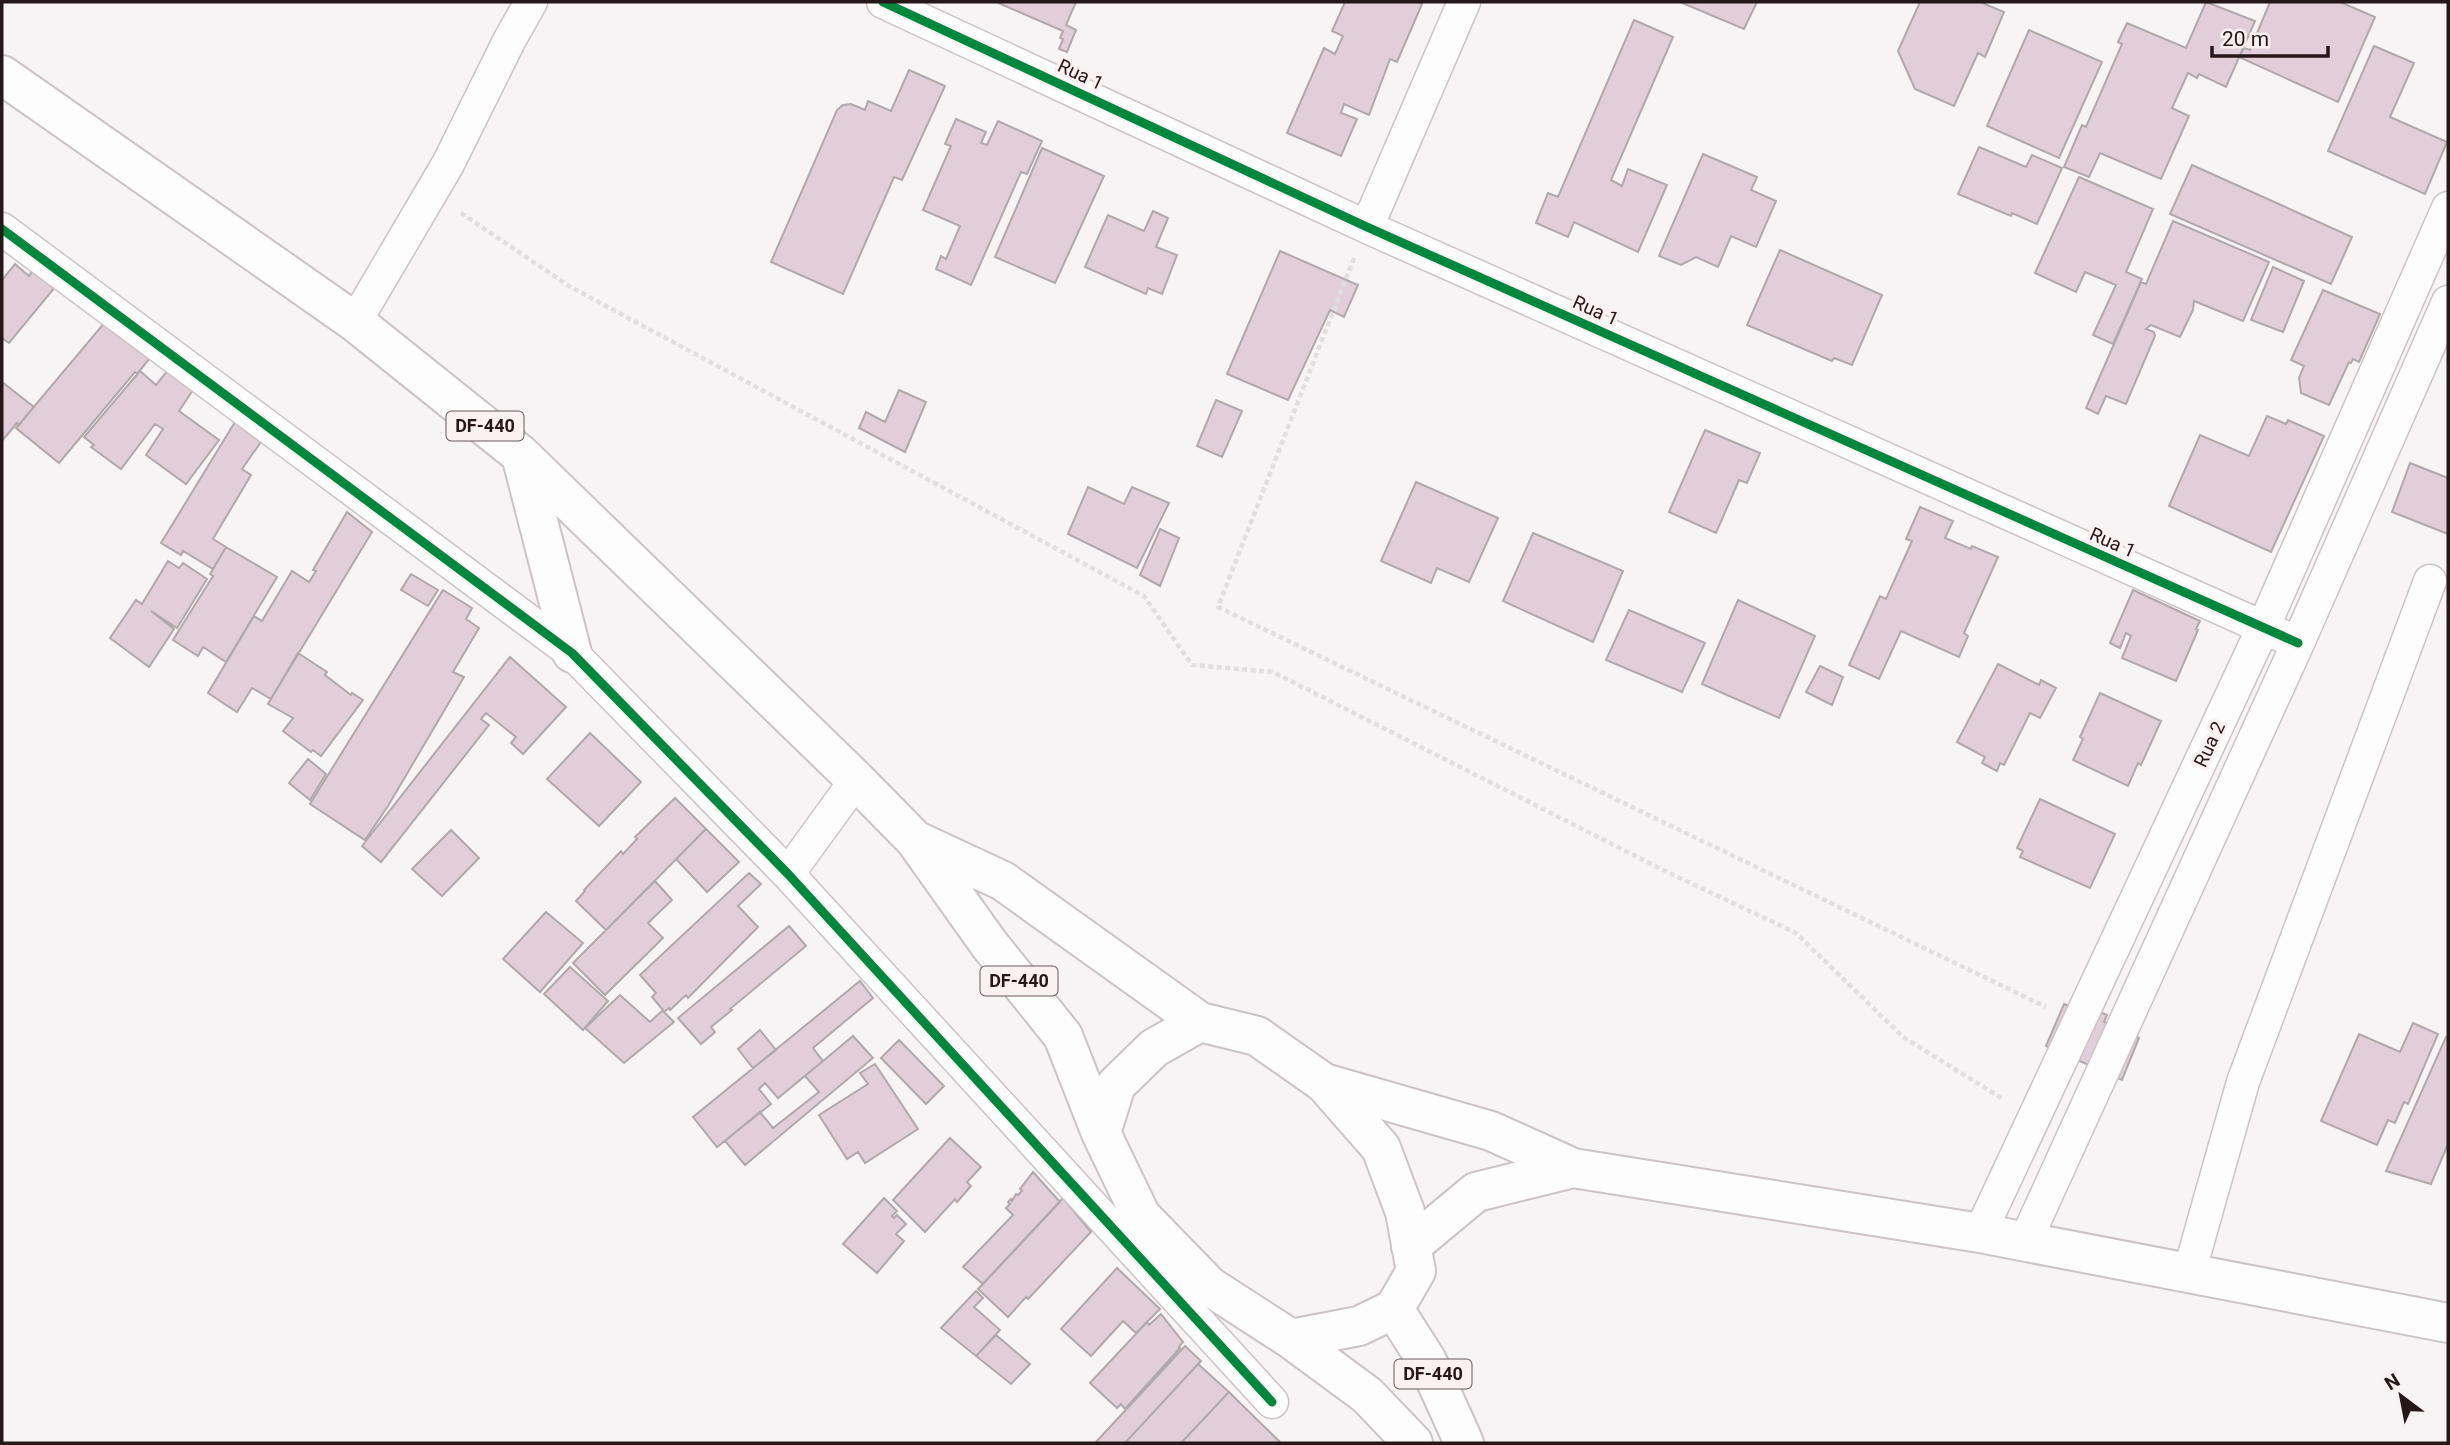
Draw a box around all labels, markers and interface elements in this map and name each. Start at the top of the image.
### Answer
scale bar [2212,14,2328,58]
text: 20 m [2222,27,2269,51]
street label: Rua 1 [1054,54,1107,95]
street label: Rua 1 [1569,290,1622,331]
road number: DF-440 [447,412,524,440]
street label: Rua 1 [2086,522,2139,563]
street label: Rua 2 [2189,718,2230,771]
road number: DF-440 [981,966,1058,996]
road number: DF-440 [1394,1359,1472,1388]
north arrow [2366,1361,2436,1431]
text: N [2380,1369,2404,1395]

